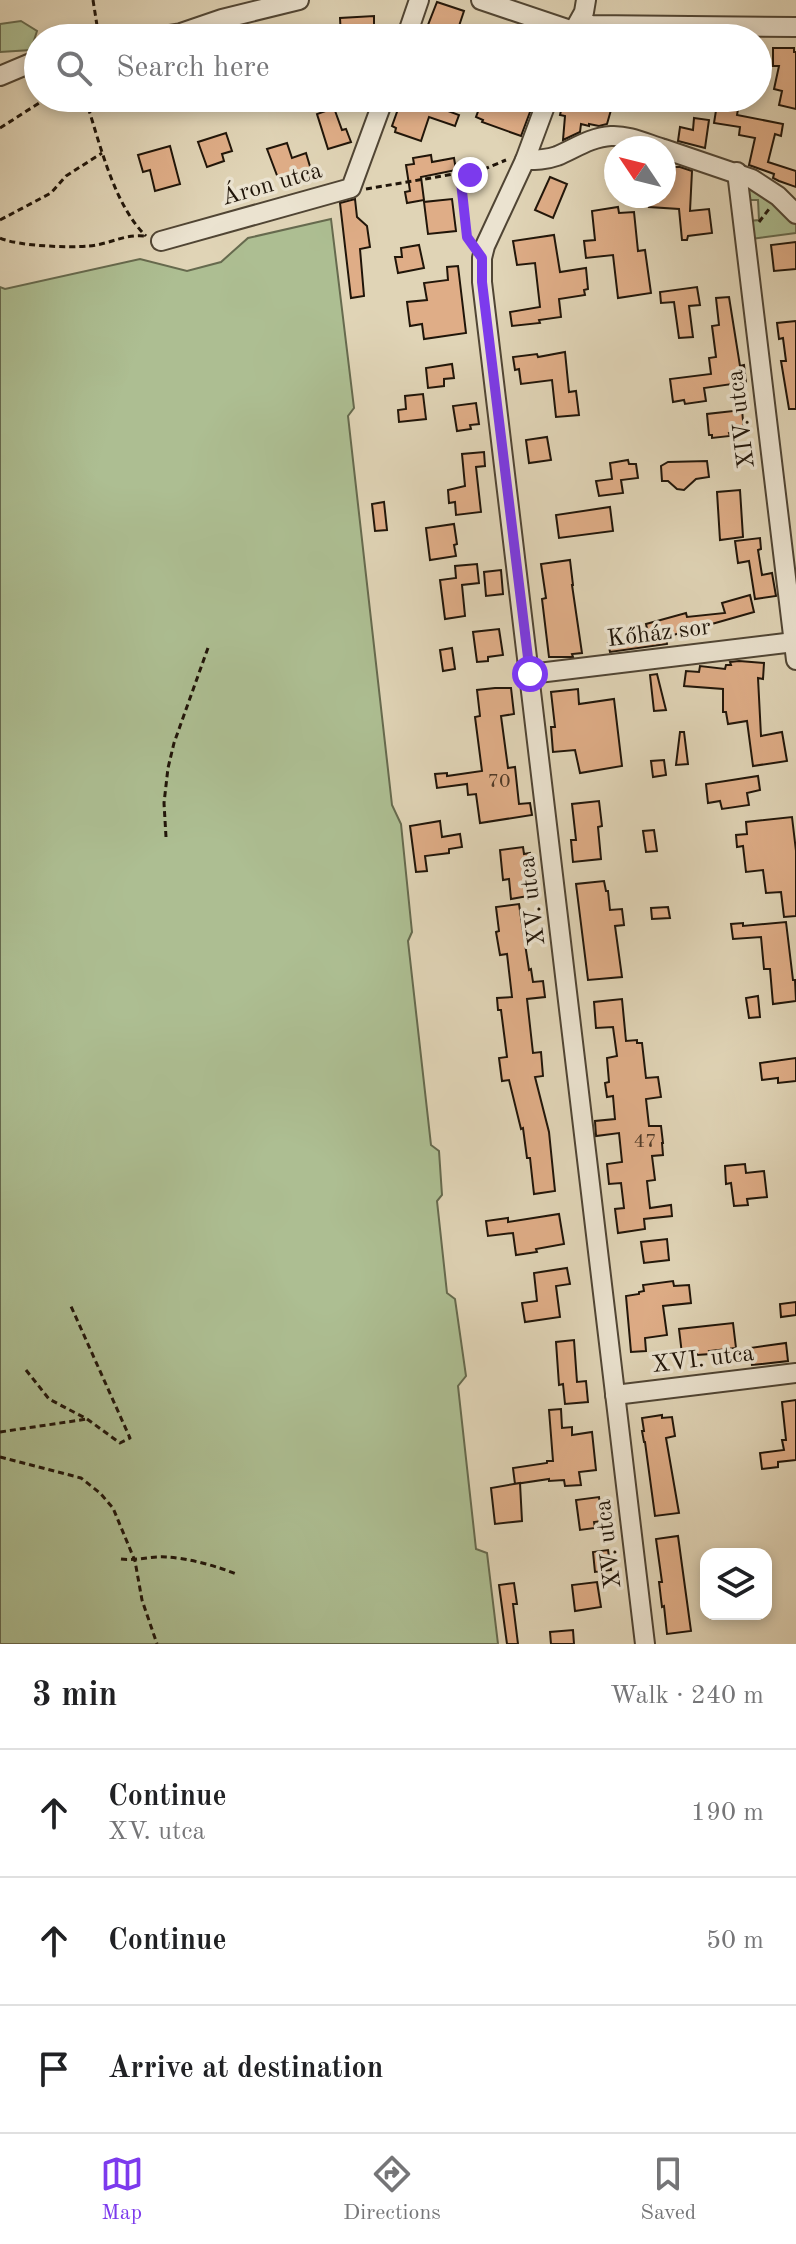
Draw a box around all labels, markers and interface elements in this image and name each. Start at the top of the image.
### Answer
search box [24,24,772,112]
icon: search [52,46,96,90]
text: Search here [116,53,270,83]
north arrow [604,136,676,208]
street label: Áron utca [218,155,325,211]
route end [452,157,488,193]
street label: XIV. utca [724,368,760,470]
street label: Kőház sor [606,616,712,652]
route start [512,656,548,692]
house number: 70 [487,772,511,792]
street label: XV. utca [516,855,550,947]
house number: 47 [633,1132,657,1152]
street label: XVI. utca [650,1342,756,1378]
street label: XV. utca [592,1498,626,1590]
map controls [700,1548,772,1620]
button: layers [700,1548,772,1620]
text: 3 min [32,1679,117,1713]
text: Walk · 240 m [610,1683,764,1709]
text: Continue [108,1782,227,1812]
icon: ahead [32,1791,76,1835]
text: 190 m [691,1800,764,1826]
text: XV. utca [108,1819,205,1845]
icon: ahead [32,1919,76,1963]
text: Continue [108,1926,227,1956]
text: 50 m [706,1928,764,1954]
icon: arrive [32,2047,76,2091]
text: Arrive at destination [108,2054,383,2084]
tab: Map [100,2152,144,2227]
tab: Directions [343,2152,441,2227]
tab: Saved [640,2152,696,2227]

